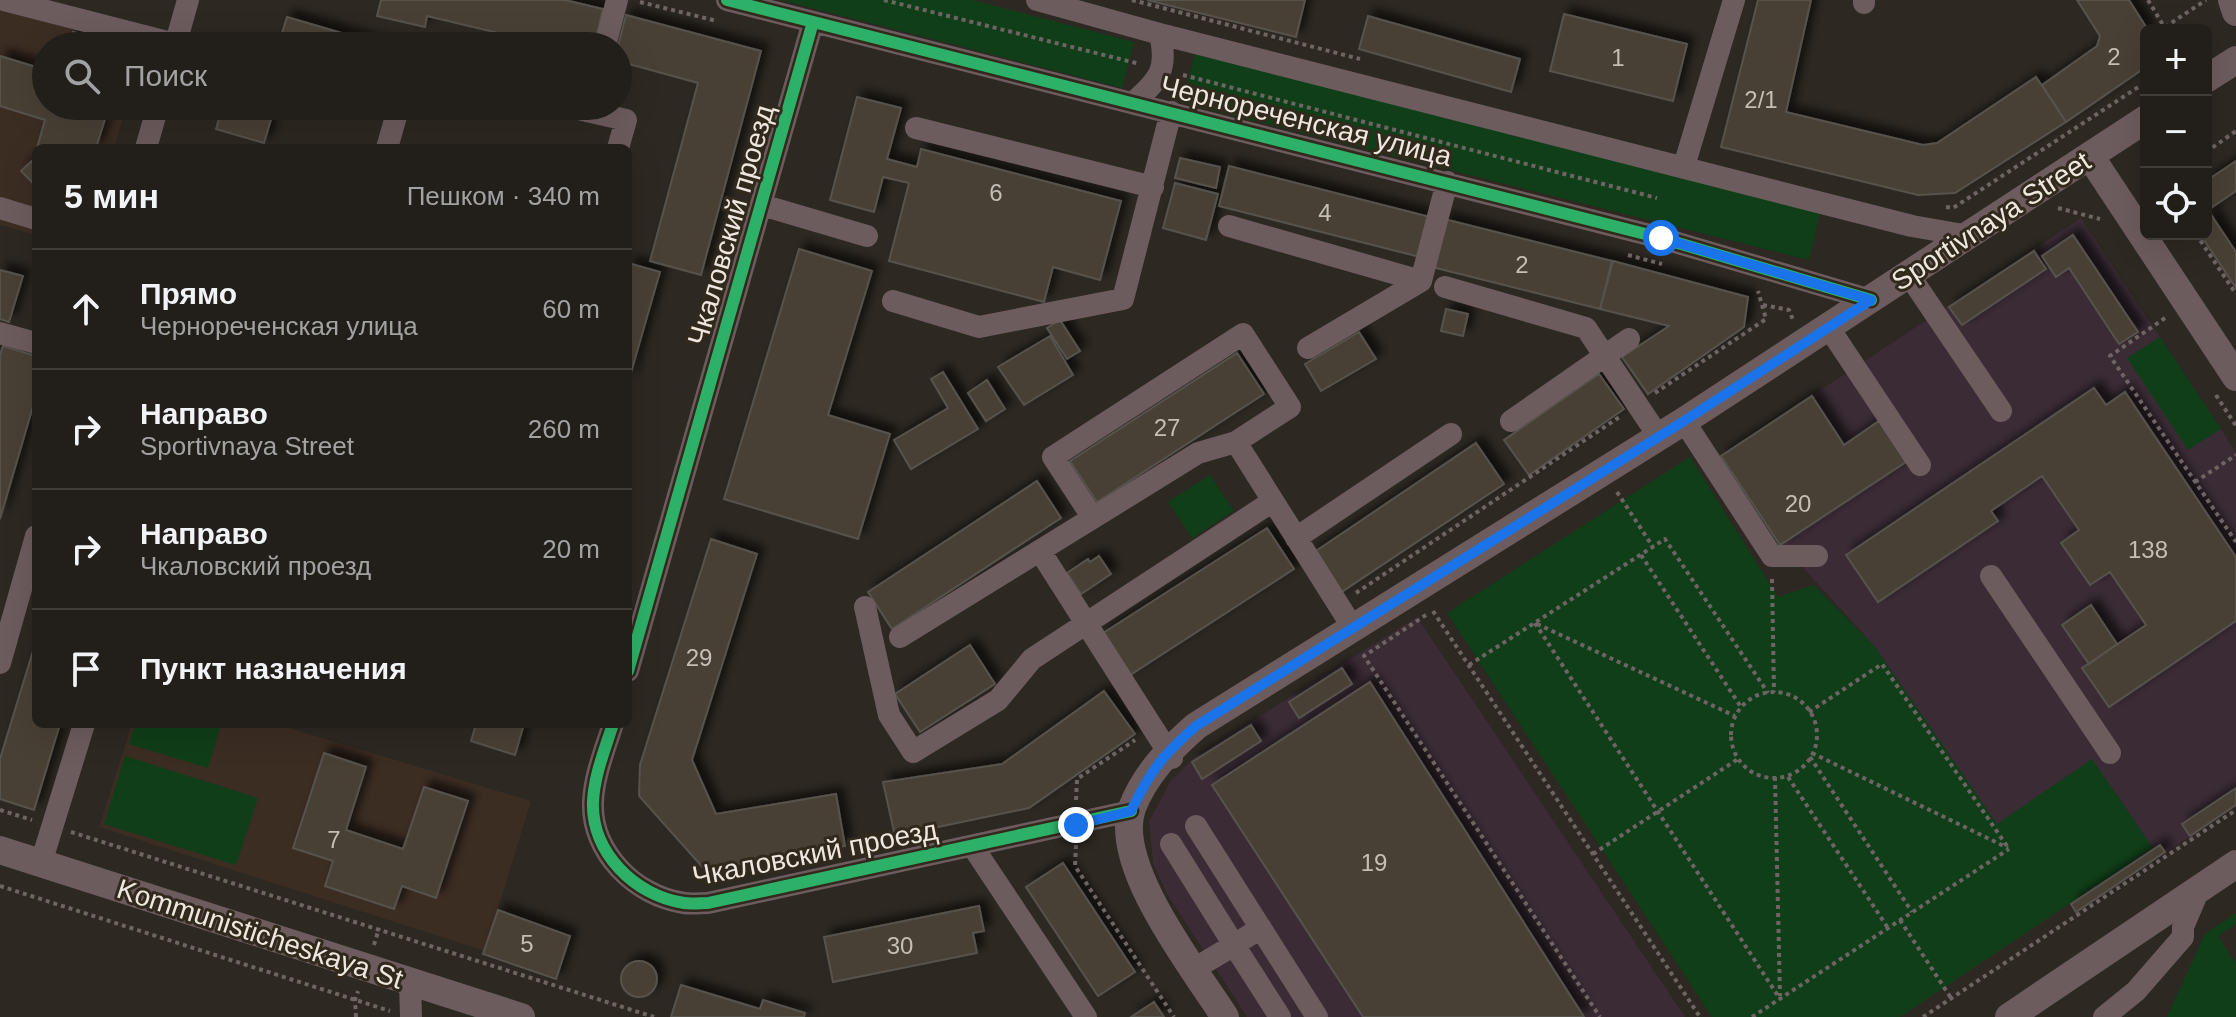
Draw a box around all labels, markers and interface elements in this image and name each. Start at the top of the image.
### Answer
map controls [2140,24,2212,240]
button: + [2140,24,2212,96]
search box [32,32,632,120]
house number: 2 [2107,43,2121,70]
house number: 1 [1611,44,1625,71]
icon: search [60,54,104,98]
text: Поиск [124,59,207,92]
street label: Чернореченская улица [1157,70,1455,172]
house number: 2/1 [1744,86,1778,113]
button: − [2140,96,2212,168]
street label: Чкаловский проезд [682,101,780,349]
street label: Sportivnaya Street [1886,145,2096,297]
button: locate [2140,168,2212,240]
text: 5 мин [64,177,159,215]
house number: 6 [989,179,1003,206]
text: Пешком · 340 m [407,181,600,211]
house number: 4 [1318,199,1332,226]
route start [1643,220,1679,256]
house number: 2 [1515,251,1529,278]
text: Прямо [140,277,237,310]
icon: ahead [64,287,108,331]
text: 60 m [542,294,600,324]
text: Чернореченская улица [140,311,418,341]
text: Направо [140,397,268,430]
icon: right [64,407,108,451]
text: 260 m [528,414,600,444]
house number: 27 [1154,414,1180,441]
text: Sportivnaya Street [140,431,354,461]
house number: 20 [1785,490,1811,517]
text: Направо [140,517,268,550]
icon: right [64,527,108,571]
text: 20 m [542,534,600,564]
house number: 138 [2128,536,2168,563]
text: Чкаловский проезд [140,551,371,581]
house number: 29 [686,644,712,671]
icon: arrive [64,647,108,691]
text: Пункт назначения [140,652,407,685]
route end [1058,807,1094,843]
street label: Чкаловский проезд [690,814,940,892]
house number: 7 [327,826,341,853]
house number: 19 [1361,849,1387,876]
street label: Kommunisticheskaya St [113,873,407,995]
house number: 5 [520,930,534,957]
house number: 30 [887,932,913,959]

